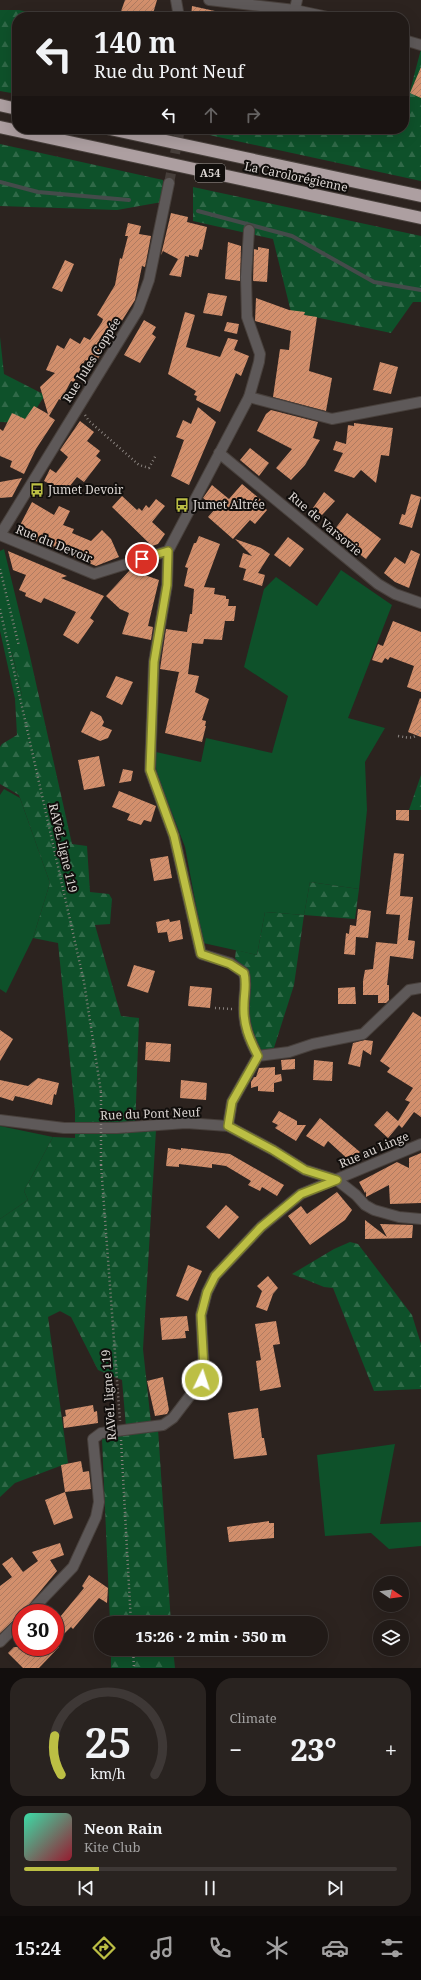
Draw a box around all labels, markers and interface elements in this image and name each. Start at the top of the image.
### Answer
text: 140 m [94,23,176,61]
icon: left [28,28,80,80]
text: Rue du Pont Neuf [94,59,244,83]
icon: left [158,104,180,126]
icon: ahead [200,104,222,126]
icon: right [242,104,264,126]
street label: La Carolorégienne [243,157,349,196]
road number: A54 [195,164,225,182]
street label: Rue Jules Coppée [59,314,125,406]
place label: Jumet Devoir [47,481,124,498]
bus stop icon: Jumet Devoir [29,482,45,498]
street label: Rue de Varsovie [285,488,366,559]
place label: Jumet Altrée [192,496,265,513]
bus stop icon: Jumet Altrée [174,497,190,513]
street label: Rue du Devoir [13,520,96,567]
pin [125,542,159,576]
icon: arrive [131,548,153,570]
street label: RAVeL ligne 119 [45,802,82,894]
street label: Rue du Pont Neuf [100,1103,202,1124]
street label: Rue au Linge [336,1127,411,1172]
street label: RAVeL ligne 119 [97,1349,120,1441]
position arrow [181,1359,223,1401]
north arrow [373,1576,409,1612]
map controls [373,1576,409,1656]
speed limit sign: 30 [12,1604,64,1656]
button: layers [373,1620,409,1656]
text: 15:26 · 2 min · 550 m [135,1626,287,1646]
text: Climate [230,1709,277,1727]
text: 25 [84,1714,131,1770]
text: 23° [290,1729,336,1770]
text: − [230,1734,242,1764]
text: + [385,1734,397,1764]
text: km/h [90,1764,125,1783]
text: Neon Rain [84,1818,162,1838]
text: Kite Club [84,1838,140,1856]
icon: previous [75,1877,97,1899]
icon: pause [199,1877,221,1899]
icon: next [324,1877,346,1899]
icon: directions [90,1934,118,1962]
icon: music [148,1934,176,1962]
icon: phone [206,1934,234,1962]
icon: climate [263,1934,291,1962]
icon: car [321,1934,349,1962]
icon: filters [378,1934,406,1962]
text: 15:24 [15,1936,61,1960]

